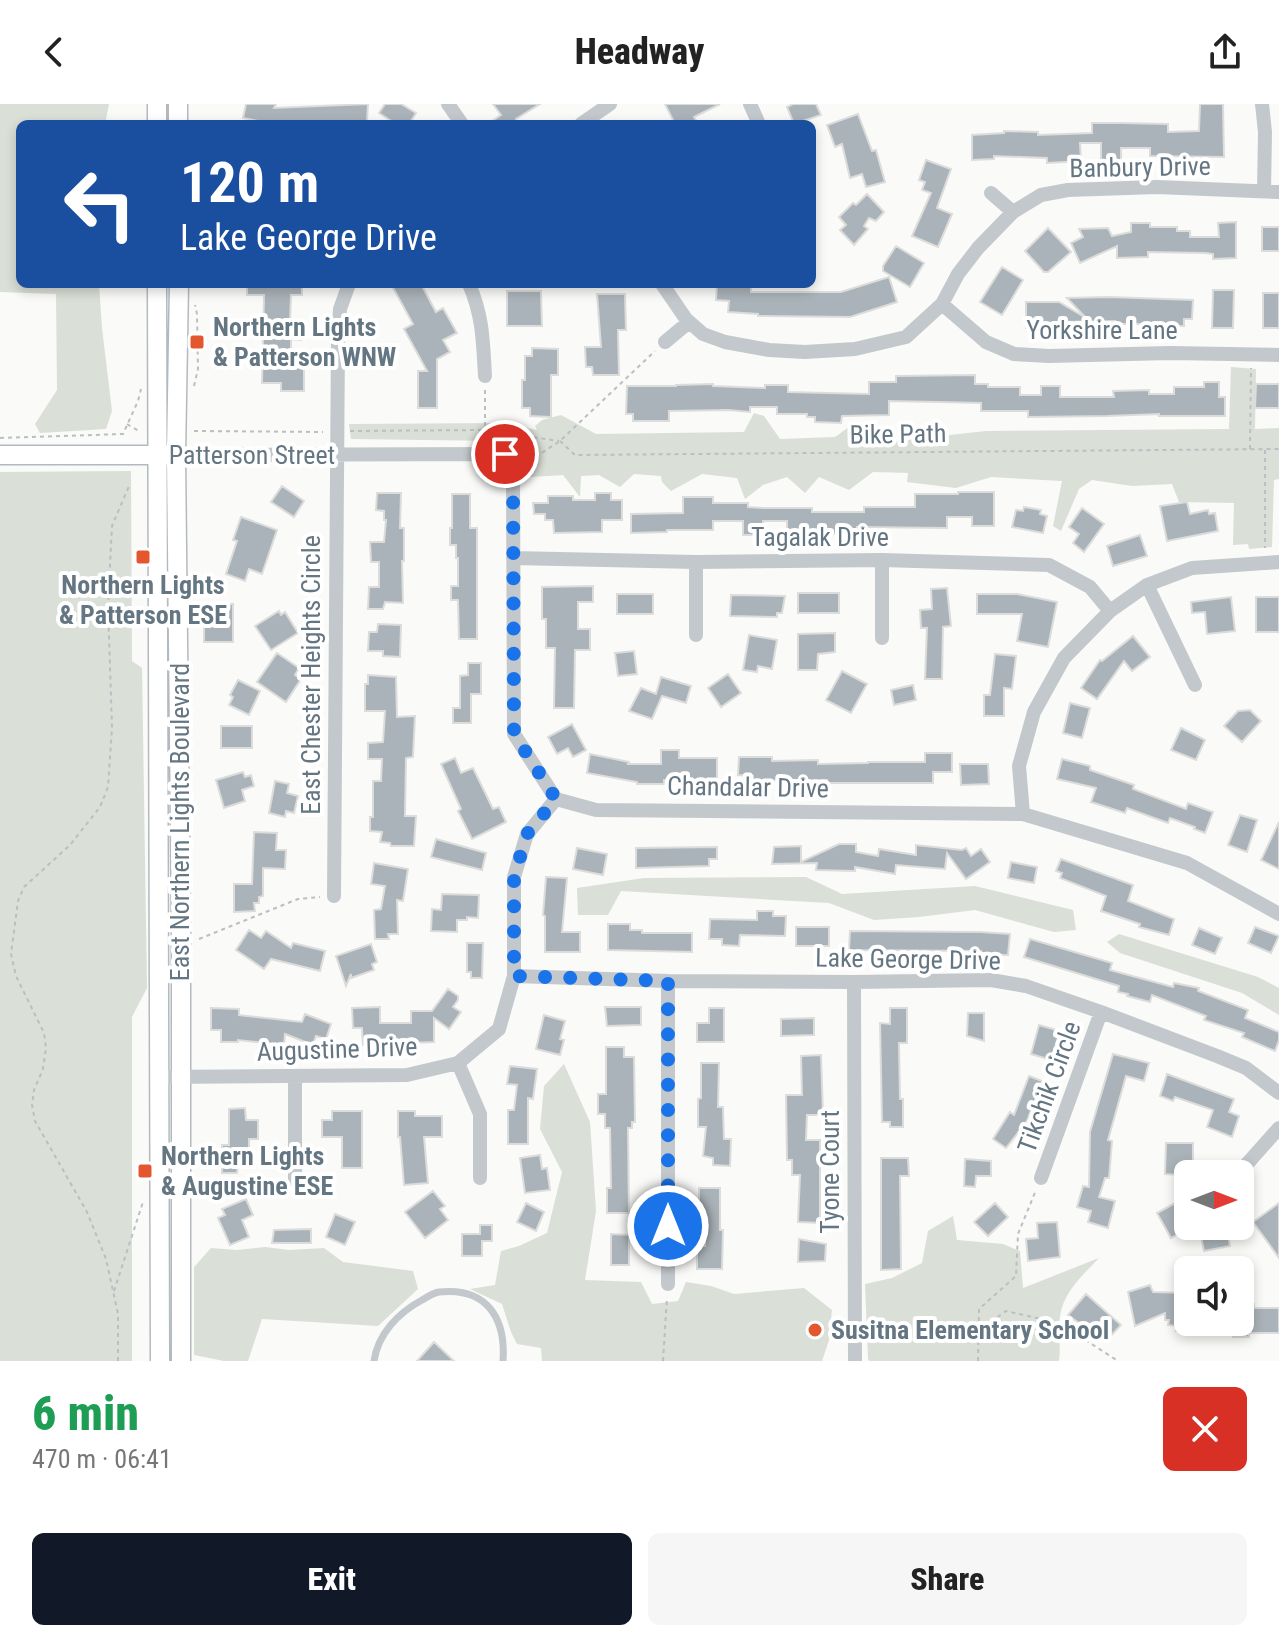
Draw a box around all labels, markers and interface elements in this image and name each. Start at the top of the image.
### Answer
icon: back [32,30,76,74]
icon: share [1203,30,1247,74]
text: Headway [575,31,704,73]
text: 120 m [180,150,319,216]
street label: Banbury Drive [1069,151,1211,183]
icon: left [48,152,152,256]
text: Lake George Drive [180,217,437,259]
place label: Northern Lights & Patterson WNW [213,312,396,372]
street label: Yorkshire Lane [1026,315,1178,345]
marker: Northern Lights & Patterson WNW [188,333,206,351]
street label: Bike Path [849,418,947,450]
pin [471,420,539,488]
icon: arrive [483,432,527,476]
street label: Patterson Street [169,440,335,470]
street label: Tagalak Drive [751,522,889,552]
street label: East Chester Heights Circle [296,535,326,815]
marker: Northern Lights & Patterson ESE [134,548,152,566]
place label: Northern Lights & Patterson ESE [59,570,227,630]
street label: East Northern Lights Boulevard [165,663,195,981]
street label: Chandalar Drive [667,771,829,803]
street label: Lake George Drive [815,942,1001,976]
street label: Tikchik Circle [1011,1017,1087,1157]
street label: Augustine Drive [256,1031,418,1067]
street label: Tyone Court [815,1110,845,1234]
place label: Northern Lights & Augustine ESE [161,1141,333,1201]
north arrow [1174,1160,1254,1240]
map controls [1174,1160,1254,1336]
marker: Northern Lights & Augustine ESE [136,1162,154,1180]
position arrow [626,1184,710,1268]
button: sound [1174,1256,1254,1336]
place label: Susitna Elementary School [831,1315,1109,1345]
marker: Susitna Elementary School [806,1321,824,1339]
text: 6 min [32,1385,139,1442]
button: close [1163,1387,1247,1471]
text: 470 m · 06:41 [32,1444,172,1474]
button: Exit [32,1533,632,1625]
button: Share [648,1533,1247,1625]

